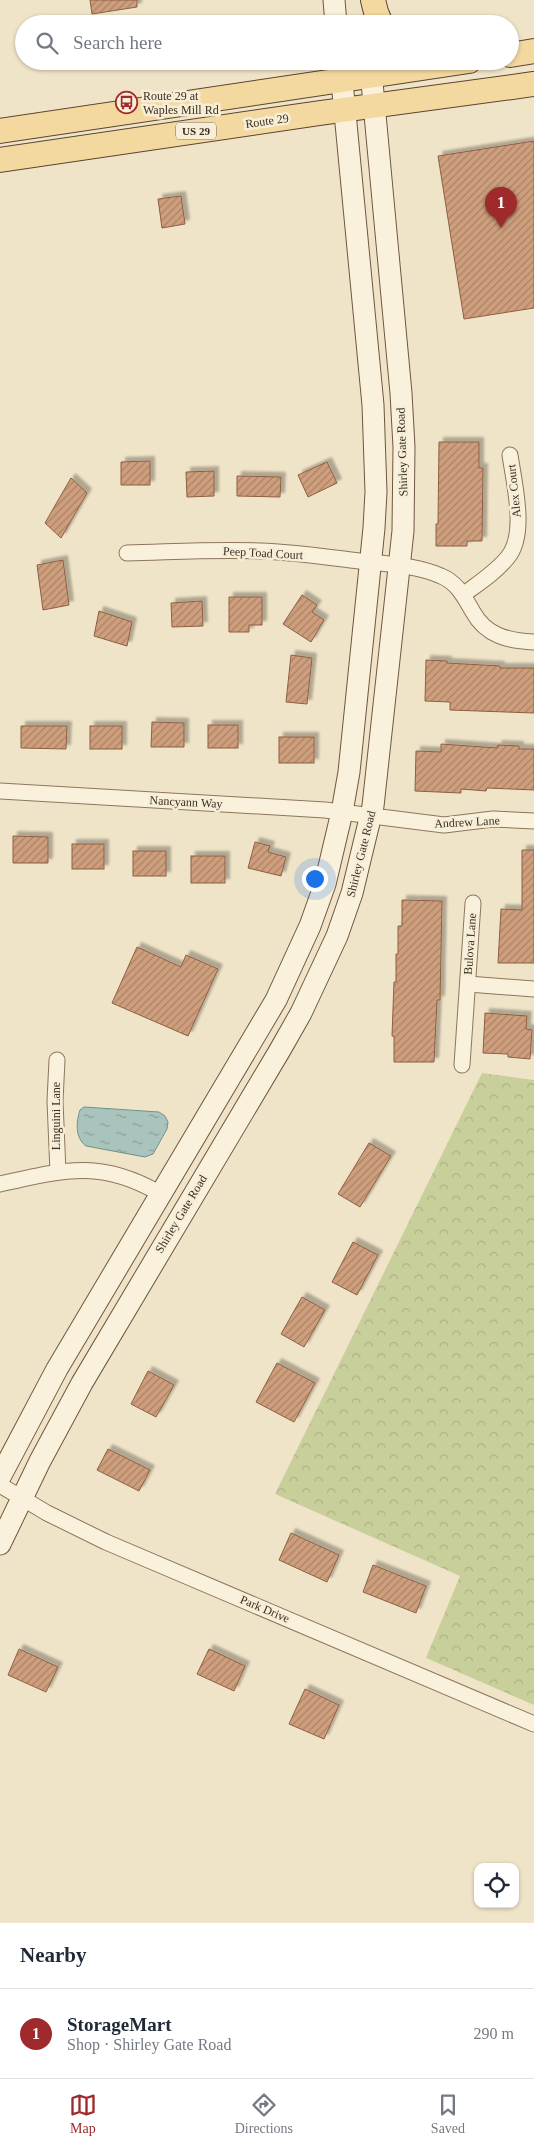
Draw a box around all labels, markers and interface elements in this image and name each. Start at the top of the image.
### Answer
search box [15,15,519,70]
icon: search [33,29,61,57]
text: Search here [73,32,162,53]
place label: Route 29 at Waples Mill Rd [143,89,219,117]
bus stop icon: Route 29 at Waples Mill Rd [115,91,139,115]
street label: Route 29 [244,111,290,131]
road number: US 29 [176,122,216,140]
pin: 1 [485,187,517,228]
street label: Shirley Gate Road [393,407,411,497]
street label: Alex Court [504,463,524,518]
street label: Peep Toad Court [223,544,304,562]
street label: Nancyann Way [149,793,223,811]
street label: Shirley Gate Road [343,809,379,899]
street label: Andrew Lane [434,813,500,831]
your location [302,866,328,892]
street label: Bulova Lane [461,913,479,975]
street label: Linguini Lane [49,1082,63,1150]
street label: Shirley Gate Road [152,1172,210,1256]
street label: Park Drive [238,1592,292,1626]
map controls [474,1863,519,1908]
button: locate [474,1863,519,1908]
text: Nearby [20,1943,87,1967]
text: StorageMart [67,2014,171,2035]
text: 1 [32,2025,40,2042]
text: 290 m [474,2025,514,2042]
text: Shop · Shirley Gate Road [67,2036,231,2053]
tab: Map [69,2091,97,2137]
tab: Directions [235,2091,293,2137]
tab: Saved [431,2091,465,2137]

